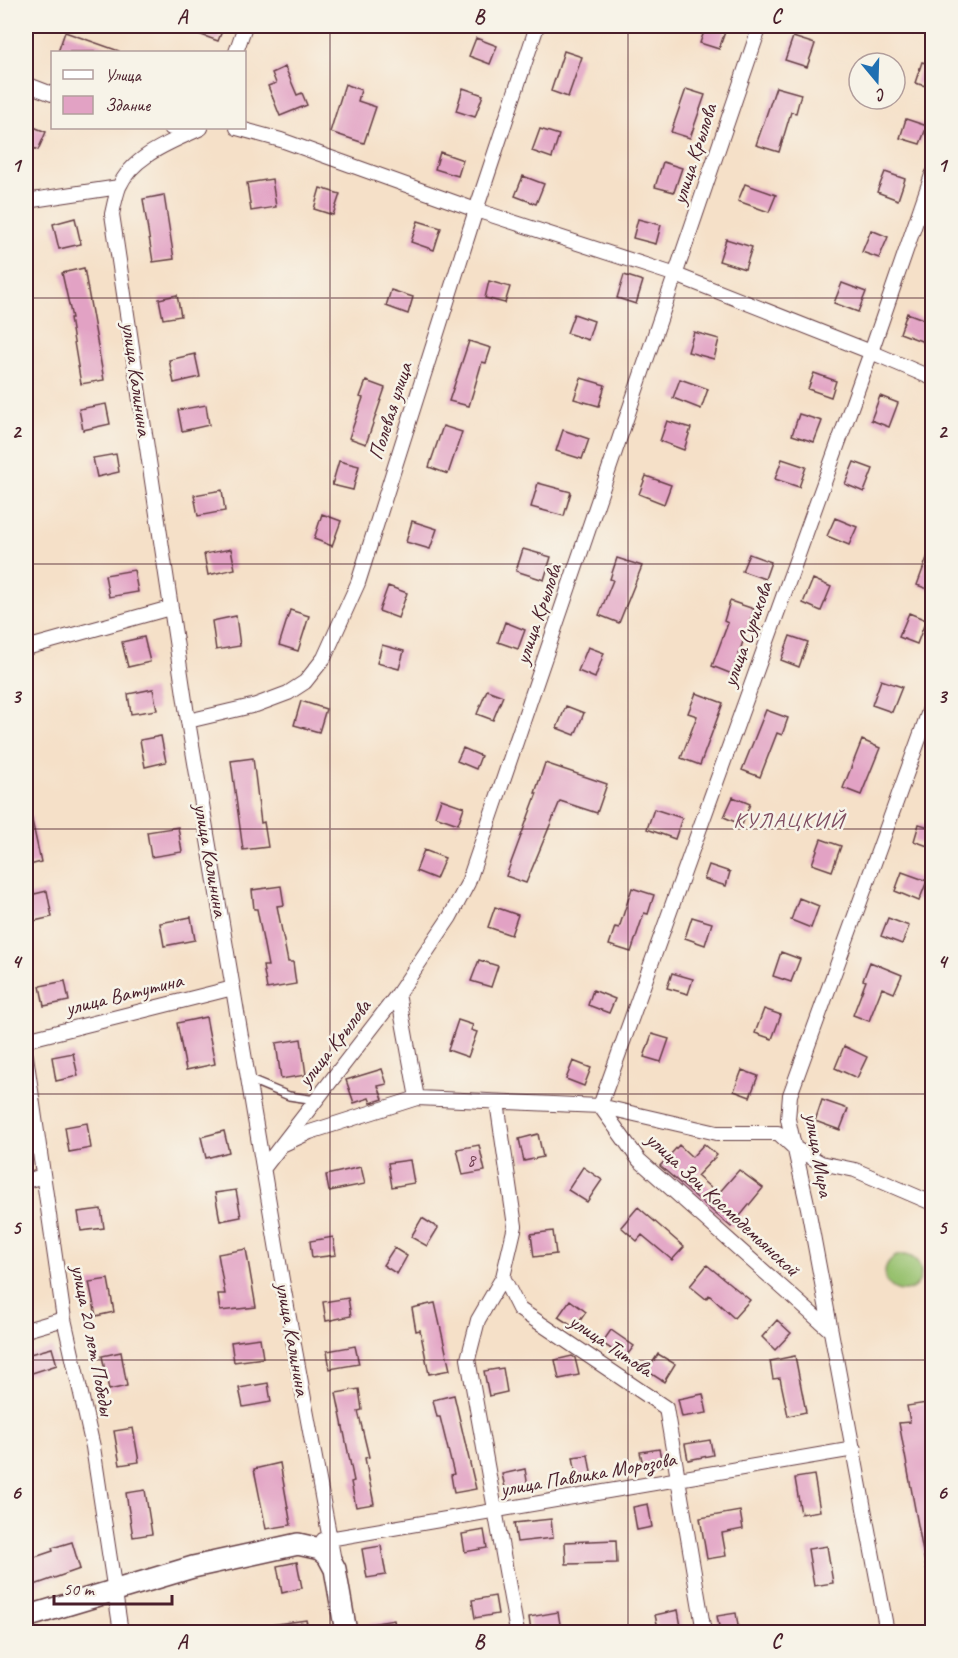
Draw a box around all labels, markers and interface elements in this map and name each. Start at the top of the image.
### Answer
text: A [177,4,189,29]
text: B [474,4,486,29]
text: C [771,4,783,29]
legend [51,51,246,129]
north arrow [847,51,907,111]
text: Улица [105,64,142,86]
text: С [873,84,889,106]
text: Здание [105,94,151,116]
street label: улица Крылова [665,99,723,209]
text: 1 [12,153,23,178]
text: 1 [938,153,949,178]
street label: улица Калинина [116,318,158,439]
street label: Полевая улица [362,357,418,463]
text: 2 [12,419,23,444]
text: 2 [938,419,949,444]
street label: улица Крылова [508,559,568,669]
street label: улица Сурикова [715,576,779,692]
text: 3 [12,684,23,709]
text: 3 [938,684,949,709]
street label: улица Калинина [188,799,234,921]
district label: КУЛАЦКИЙ [733,806,847,834]
text: 4 [12,949,24,974]
text: 4 [938,949,950,974]
street label: улица Ватутина [61,966,187,1022]
street label: улица Крылова [291,993,377,1094]
street label: улица Мира [799,1109,839,1200]
street label: улица Зои Космодемьянской [639,1125,806,1283]
house number: 8 [467,1149,477,1171]
text: 5 [12,1215,23,1240]
text: 5 [938,1215,949,1240]
street label: улица 20 лет Победы [65,1260,121,1420]
street label: улица Калинина [270,1278,316,1400]
street label: улица Титова [563,1307,660,1384]
street label: улица Павлика Морозова [496,1445,680,1504]
text: 6 [11,1480,22,1505]
text: 6 [937,1480,948,1505]
scale bar [54,1568,172,1606]
text: 50 m [63,1578,96,1600]
text: A [177,1629,189,1654]
text: B [474,1629,486,1654]
text: C [771,1629,783,1654]

